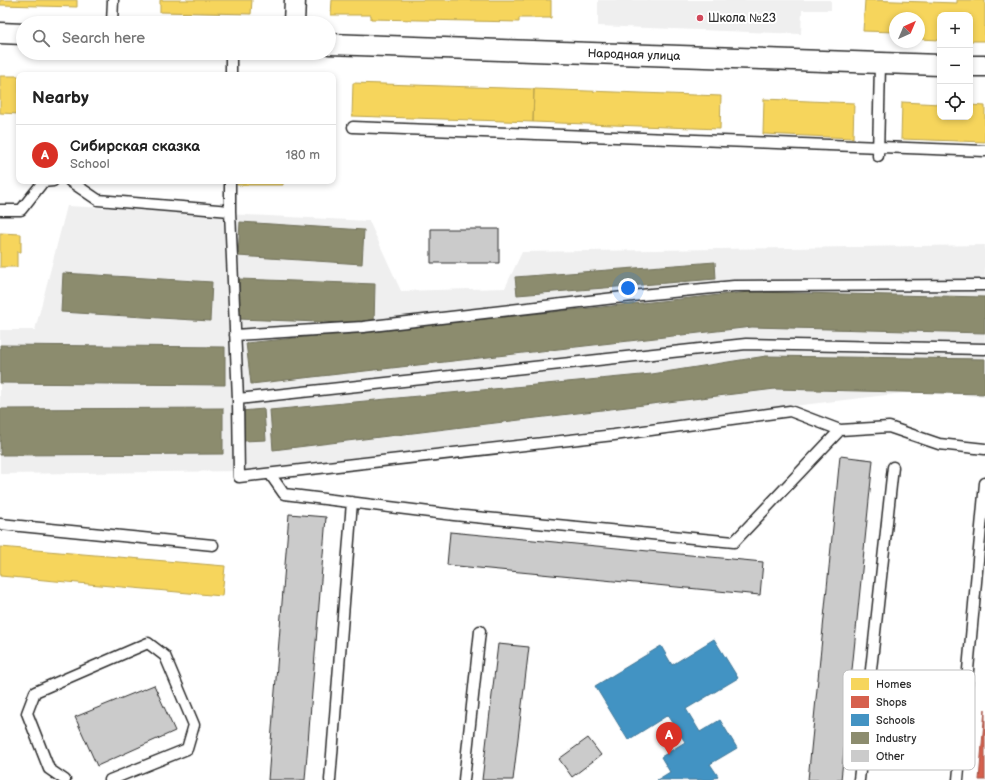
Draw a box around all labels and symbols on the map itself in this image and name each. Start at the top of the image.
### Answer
place label: Школа №23 [708,11,776,26]
north arrow [889,12,925,48]
marker: Школа №23 [695,13,705,23]
street label: Народная улица [587,46,681,64]
your location [618,278,638,298]
legend [843,670,975,770]
text: Homes [876,678,912,691]
text: Shops [876,696,907,709]
text: Schools [876,714,916,727]
pin: A [656,722,682,755]
text: Industry [876,732,916,745]
text: Other [876,750,905,763]

